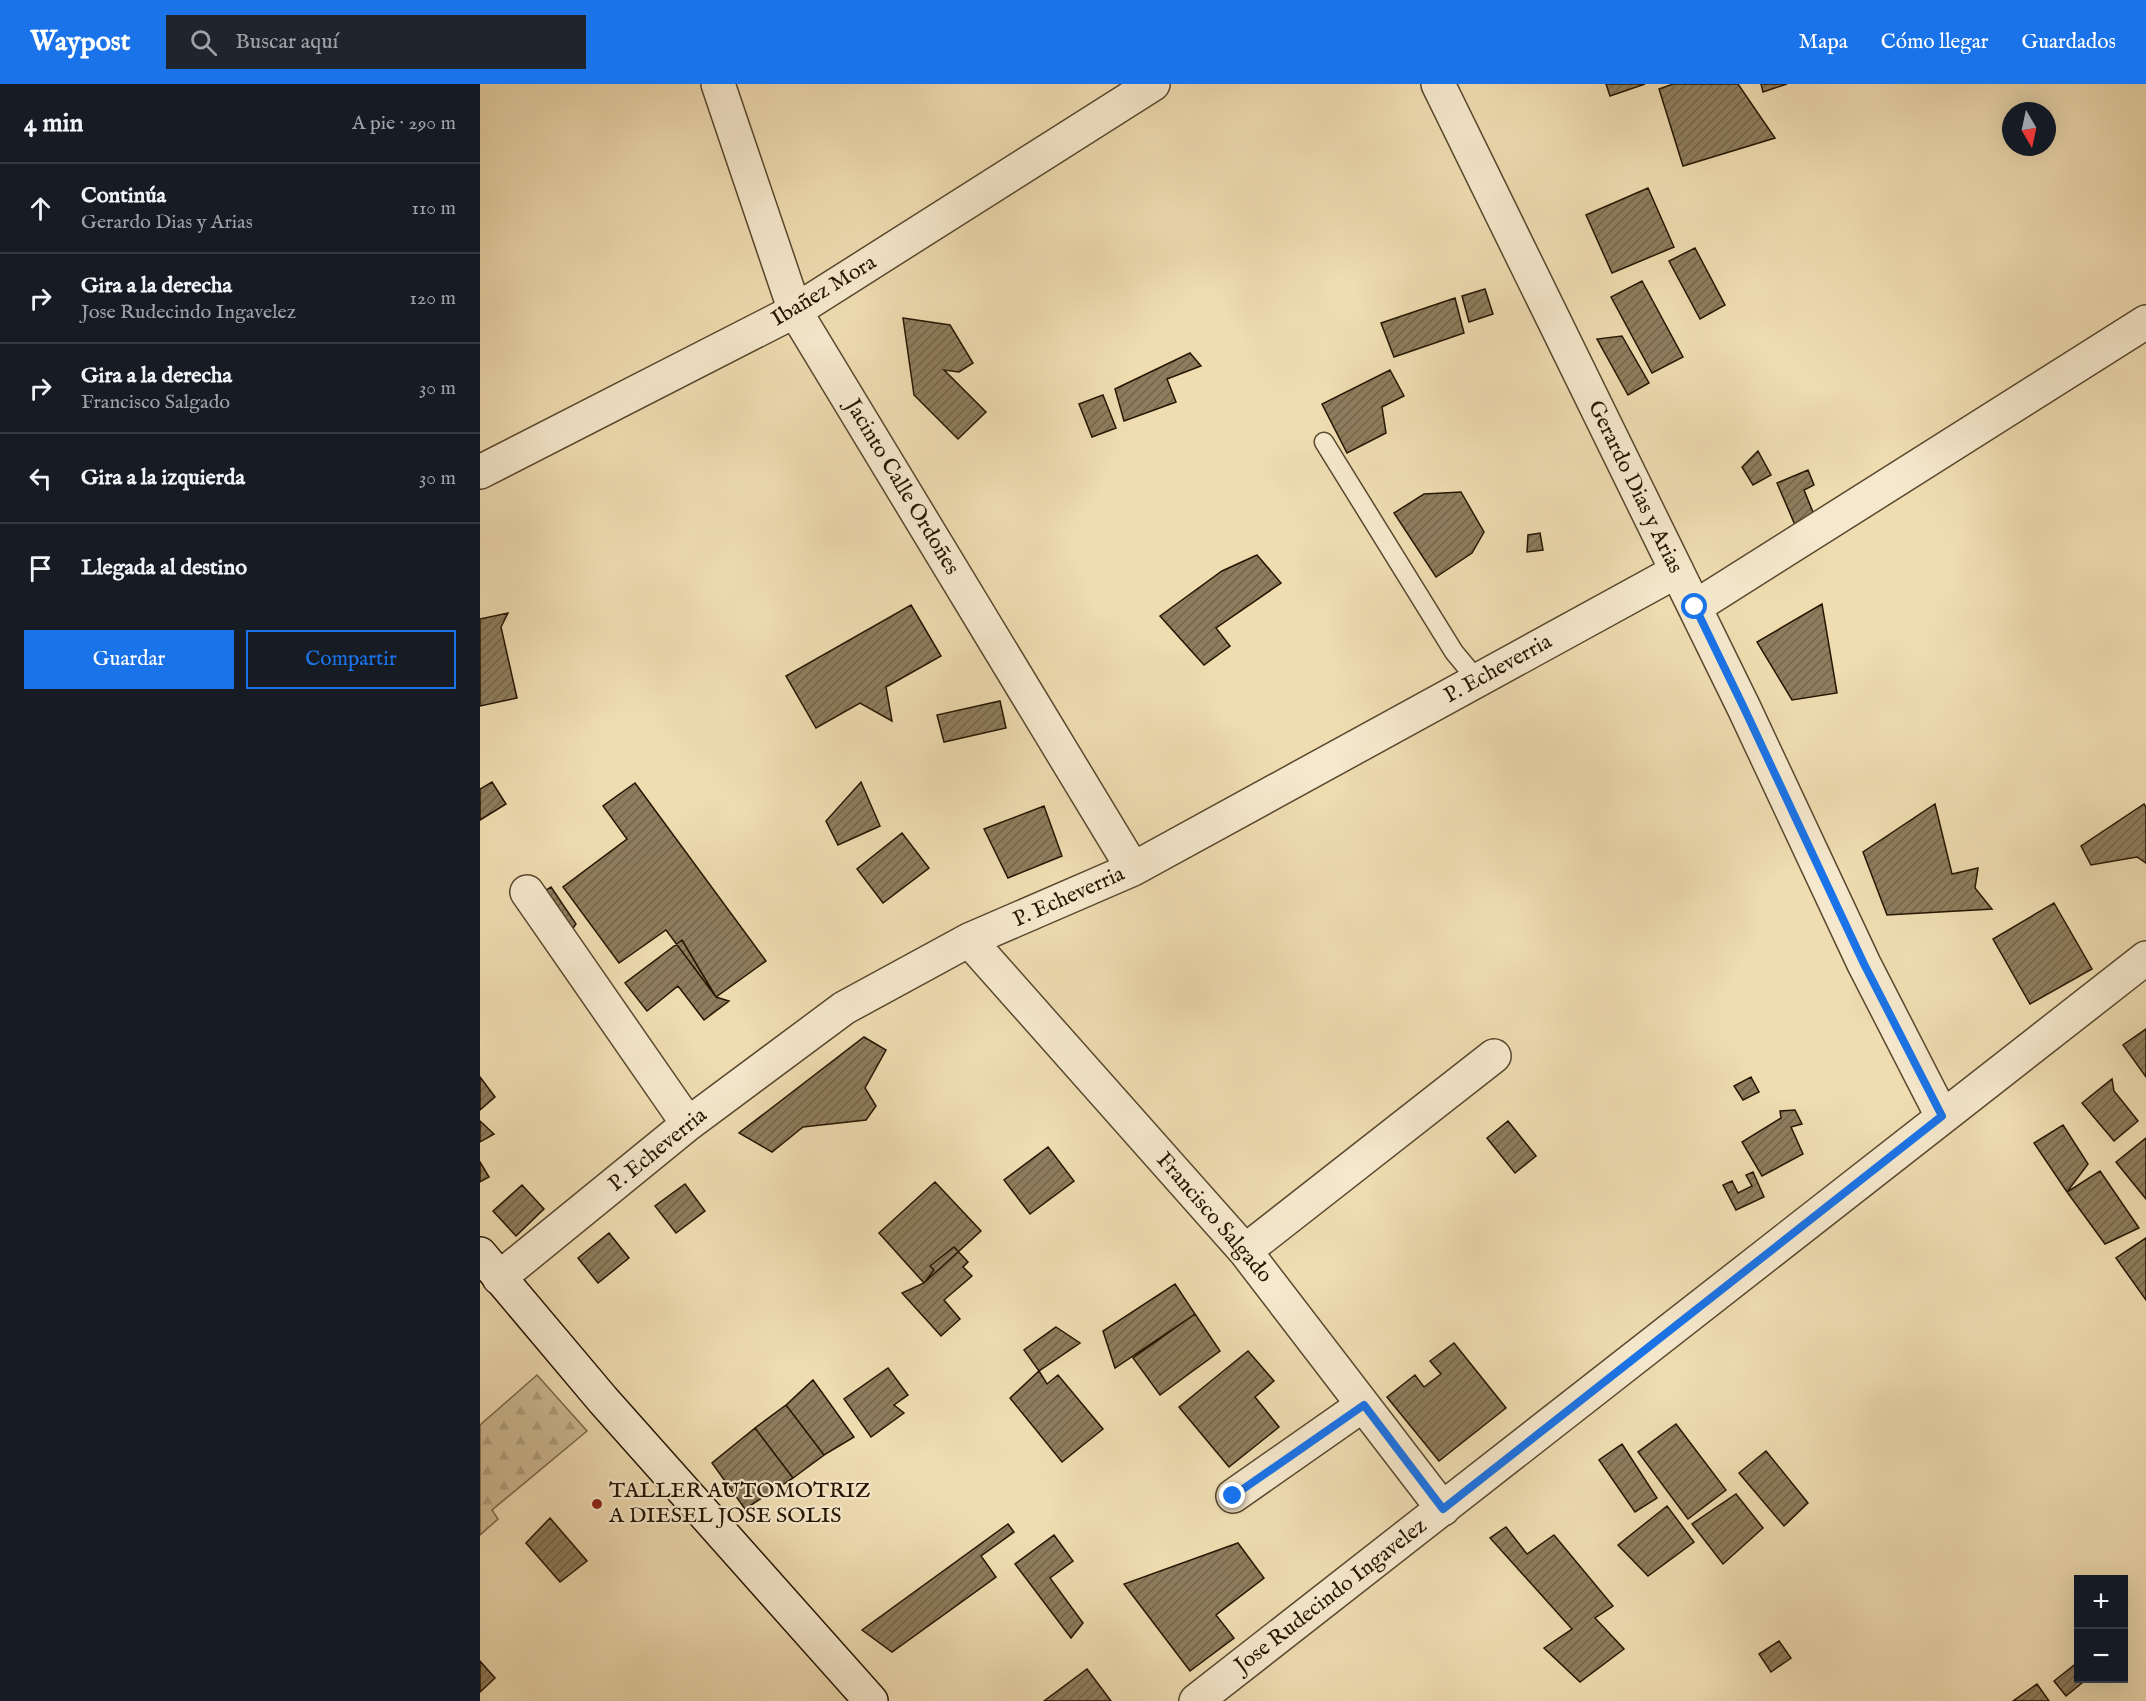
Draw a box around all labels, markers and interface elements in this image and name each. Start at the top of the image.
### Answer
search box [166,15,586,69]
text: Waypost [30,25,130,60]
icon: search [187,26,220,59]
text: Buscar aquí [235,28,339,56]
text: Mapa [1799,29,1848,56]
text: Cómo llegar [1881,29,1988,56]
text: Guardados [2021,29,2116,56]
north arrow [2002,102,2056,156]
text: 4 min [24,107,83,140]
text: A pie · 290 m [352,111,456,136]
text: Continúa [81,182,166,210]
icon: ahead [24,192,57,225]
text: 110 m [412,196,456,221]
text: Gerardo Dias y Arias [81,210,253,235]
street label: Ibañez Mora [766,249,882,333]
text: Gira a la derecha [81,272,232,300]
icon: right [24,282,57,315]
text: 120 m [410,286,456,311]
text: Jose Rudecindo Ingavelez [81,300,296,325]
text: Gira a la derecha [81,362,232,390]
icon: right [24,372,57,405]
text: 30 m [419,376,456,401]
text: Francisco Salgado [81,390,230,415]
street label: Jacinto Calle Ordoñes [837,391,966,580]
street label: Gerardo Dias y Arias [1581,396,1689,578]
icon: left [24,462,57,495]
text: Gira a la izquierda [81,464,245,492]
text: 30 m [419,466,456,491]
icon: arrive [24,552,57,585]
text: Llegada al destino [81,554,247,582]
route start [1681,593,1707,619]
street label: P. Echeverria [1439,628,1557,710]
button: Guardar [24,630,234,689]
button: Compartir [246,630,456,689]
street label: P. Echeverria [1009,860,1129,934]
street label: P. Echeverria [603,1101,713,1198]
street label: Francisco Salgado [1150,1147,1278,1289]
place label: TALLER AUTOMOTRIZ A DIESEL JOSE SOLIS [608,1477,870,1530]
route end [1219,1482,1245,1508]
marker: TALLER AUTOMOTRIZ A DIESEL JOSE SOLIS [590,1497,604,1511]
street label: Jose Rudecindo Ingavelez [1227,1512,1433,1682]
map controls [2074,1575,2128,1683]
button: + [2074,1575,2128,1629]
button: − [2074,1629,2128,1683]

